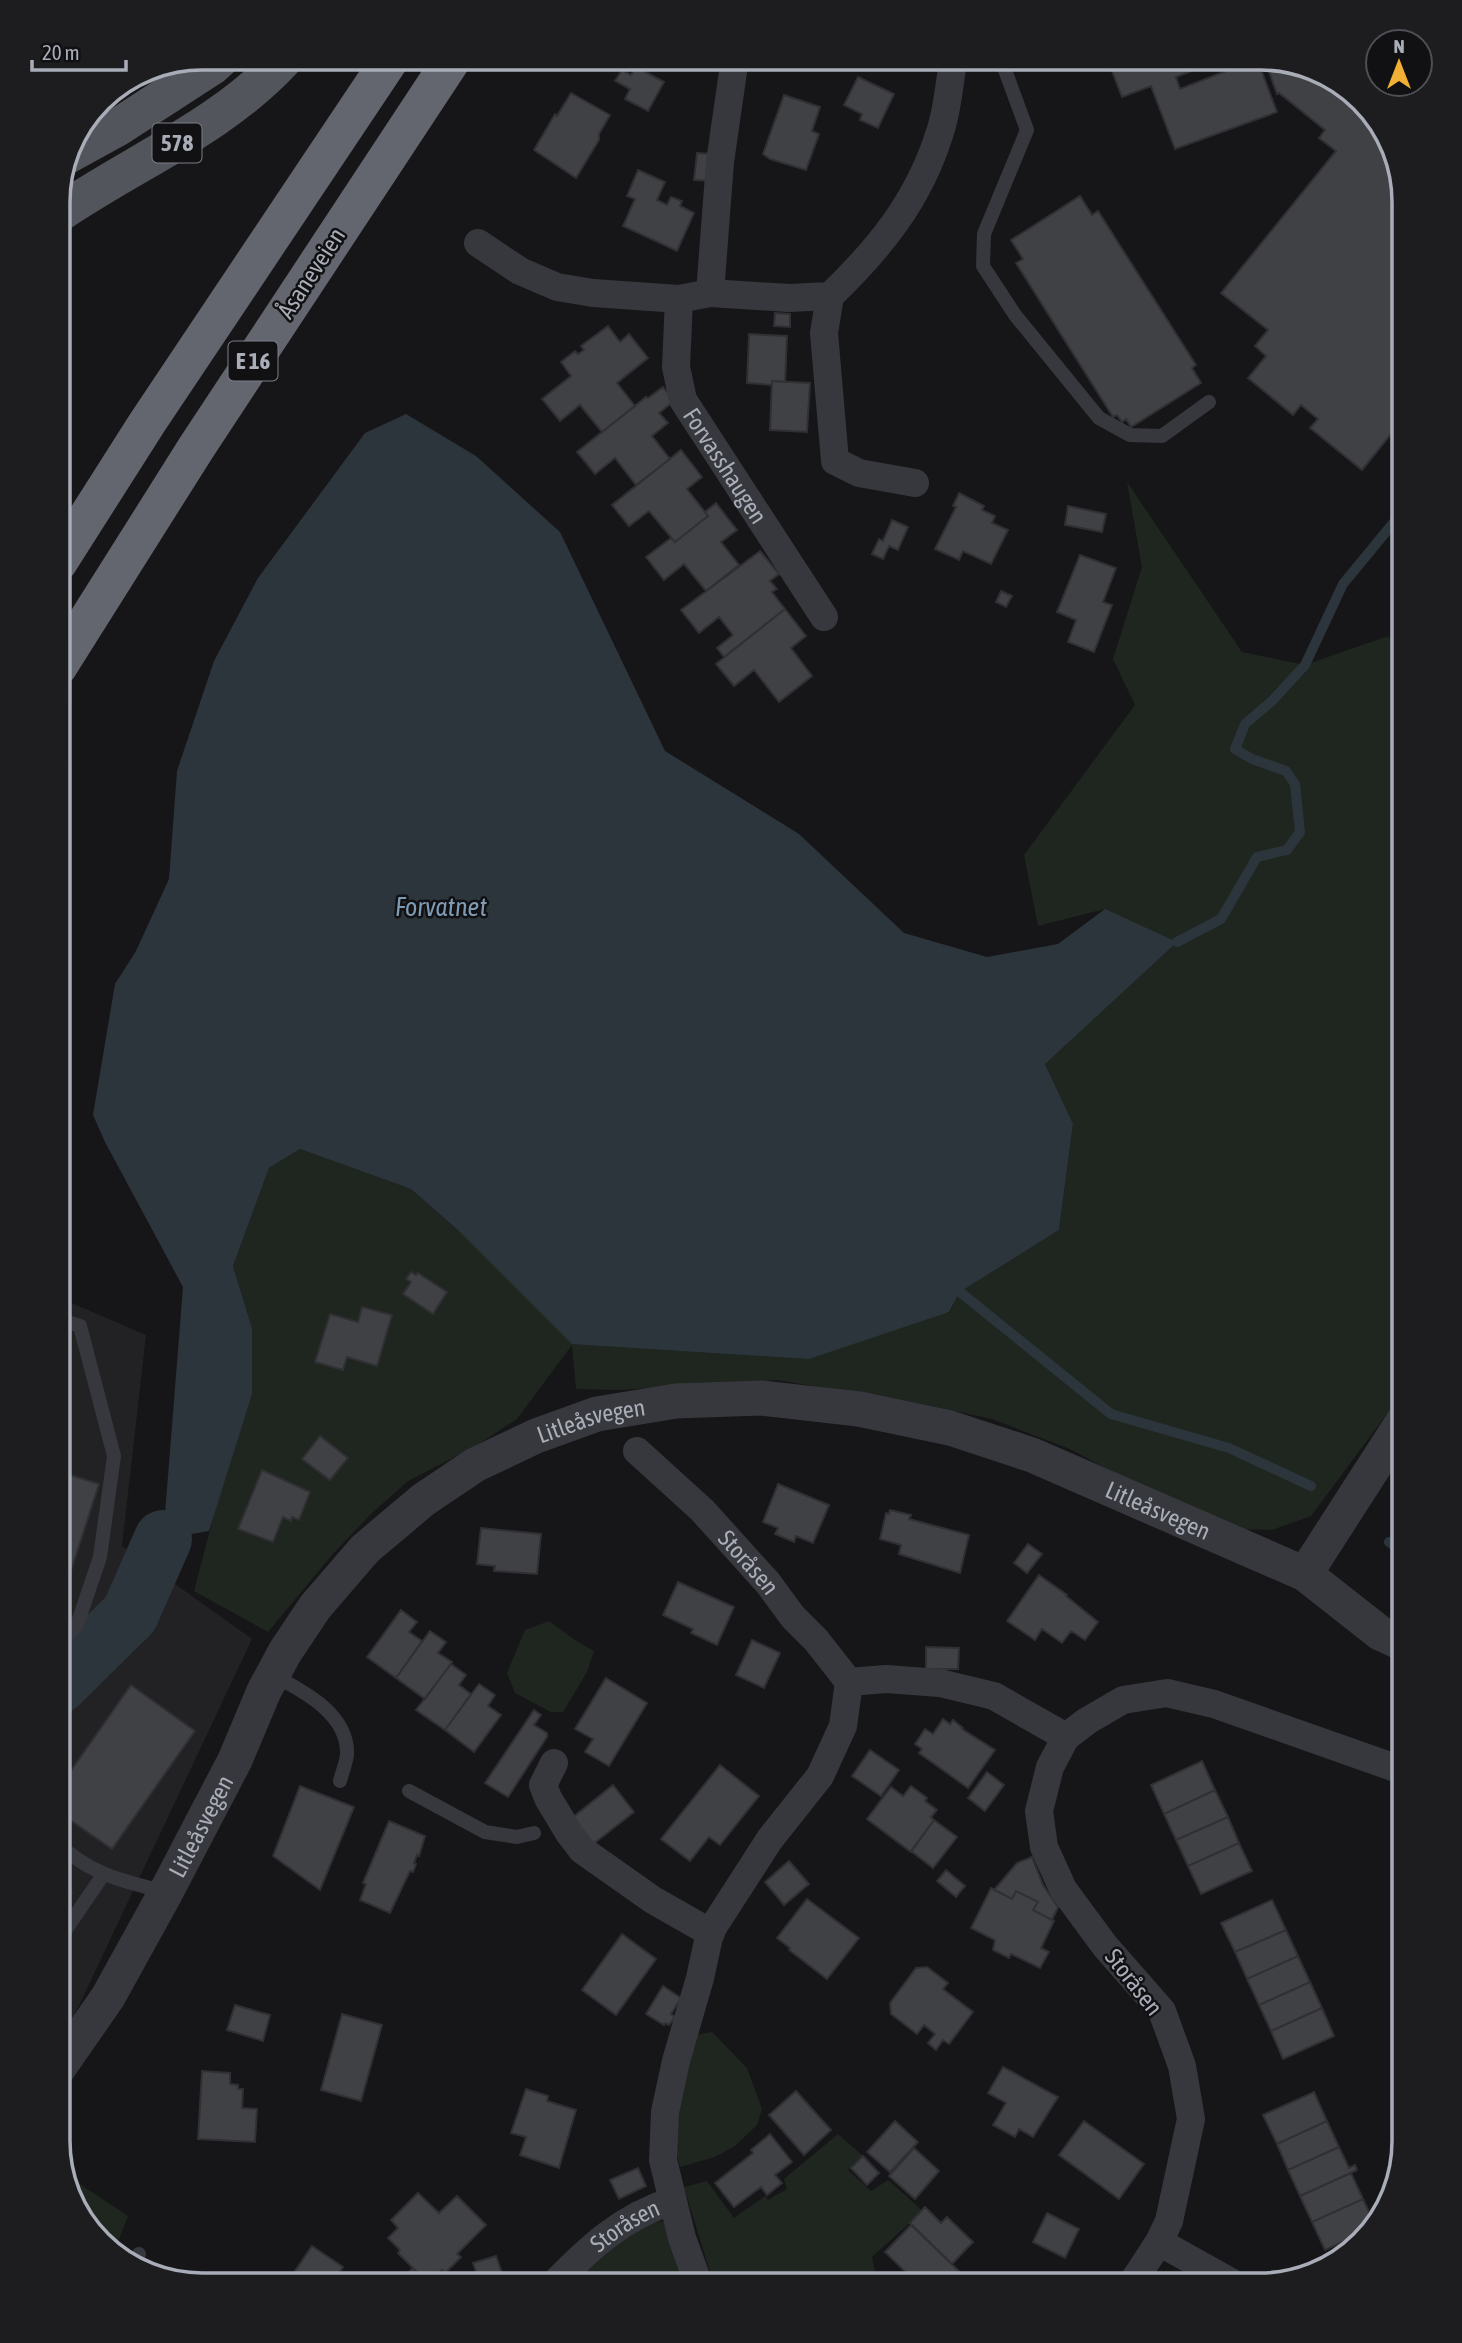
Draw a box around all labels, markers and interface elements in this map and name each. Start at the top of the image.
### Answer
scale bar [32,28,126,72]
north arrow [1364,28,1434,98]
text: N [1393,35,1405,57]
text: 20 m [42,40,80,64]
road number: 578 [152,124,202,162]
street label: Åsaneveien [271,222,350,323]
road number: E 16 [229,342,278,380]
street label: Forvasshaugen [678,403,773,528]
water label: Forvatnet [395,892,487,922]
street label: Litleåsvegen [533,1393,647,1448]
street label: Litleåsvegen [1102,1475,1215,1545]
street label: Storåsen [713,1525,785,1599]
street label: Litleåsvegen [163,1770,238,1882]
street label: Storåsen [1100,1943,1168,2021]
street label: Storåsen [584,2194,663,2257]

